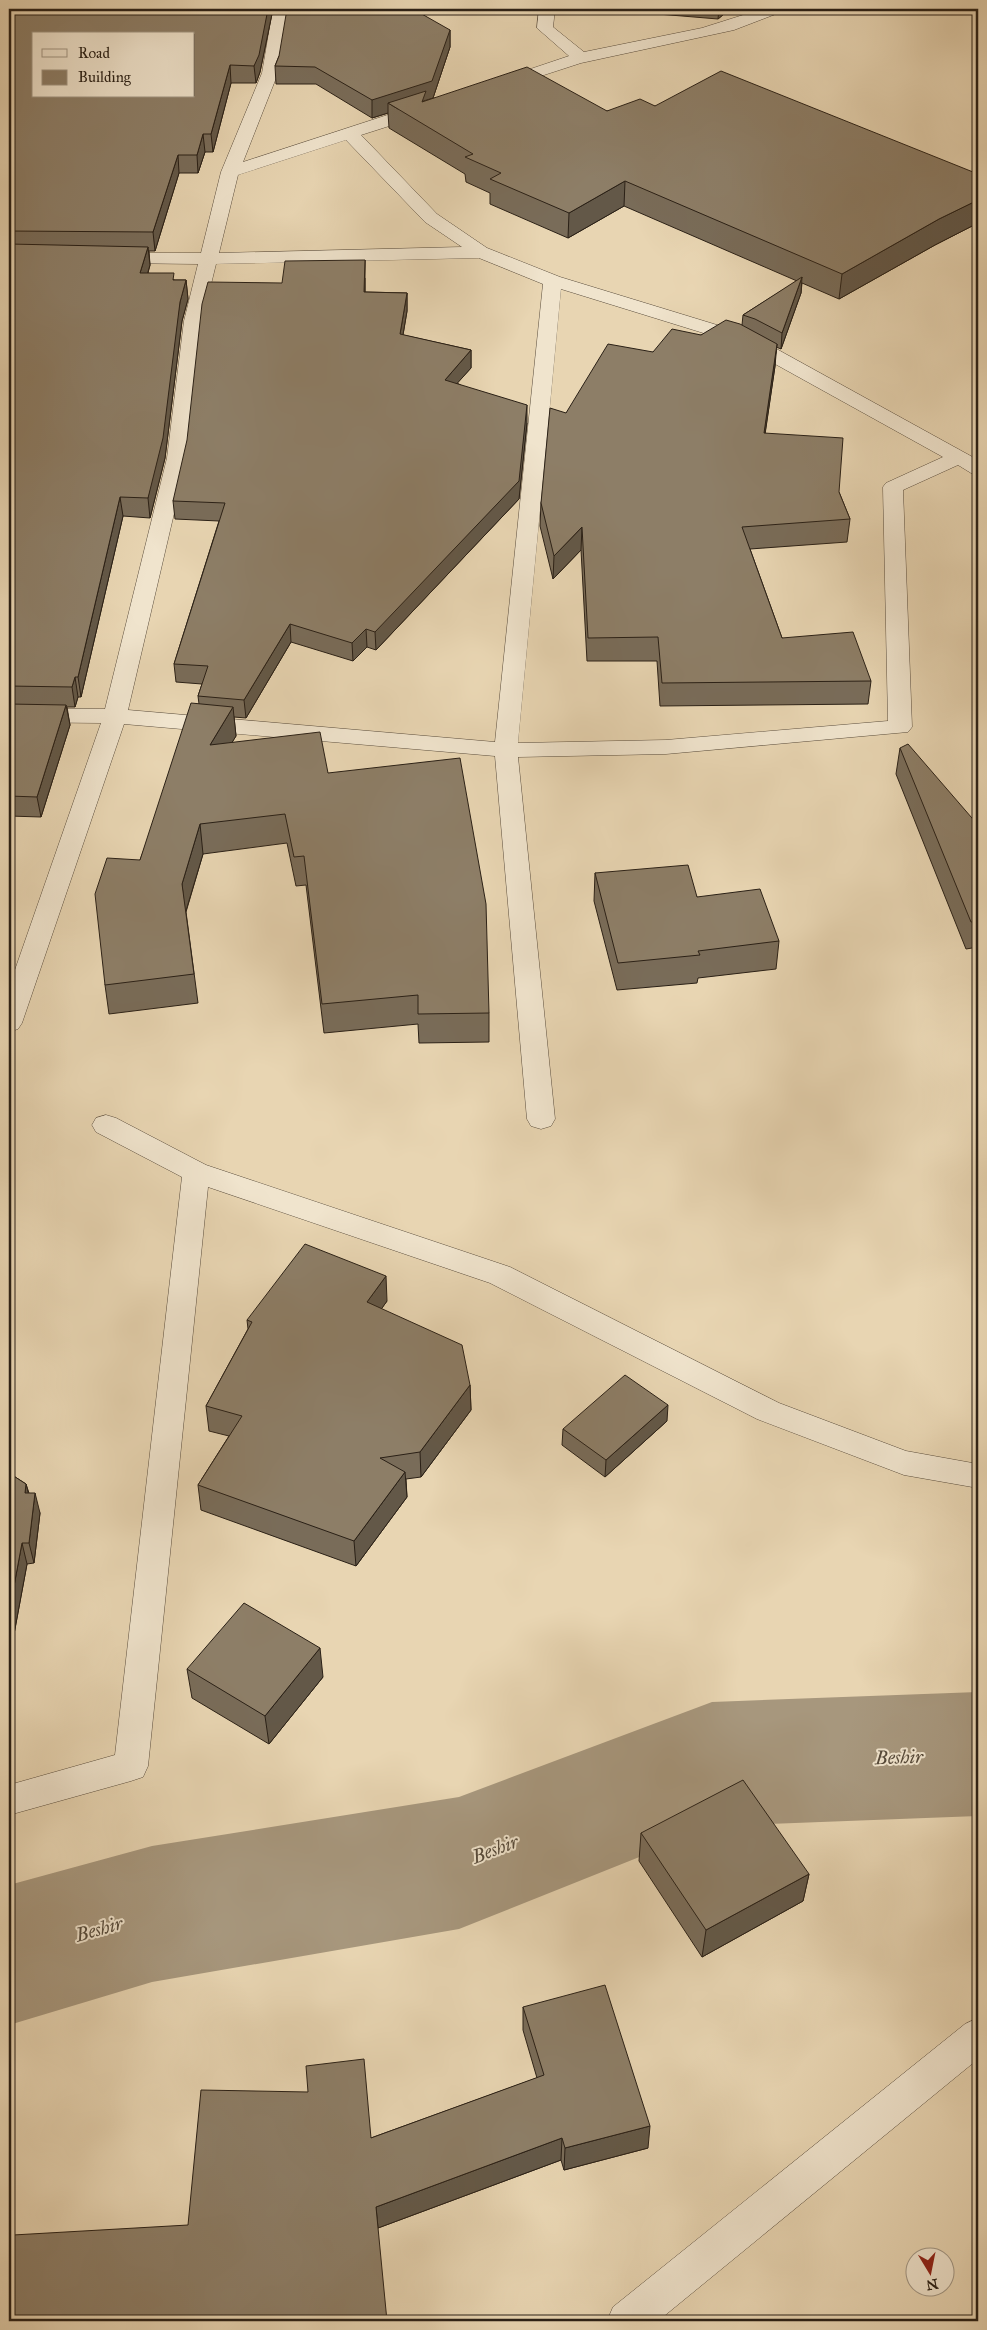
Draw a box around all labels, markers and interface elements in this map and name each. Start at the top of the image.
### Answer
legend [32,32,195,98]
text: Road [78,44,110,62]
text: Building [78,68,132,86]
water label: Beshir [874,1745,924,1769]
water label: Beshir [468,1829,523,1869]
water label: Beshir [72,1911,126,1947]
north arrow [904,2248,954,2298]
text: N [925,2275,939,2294]

